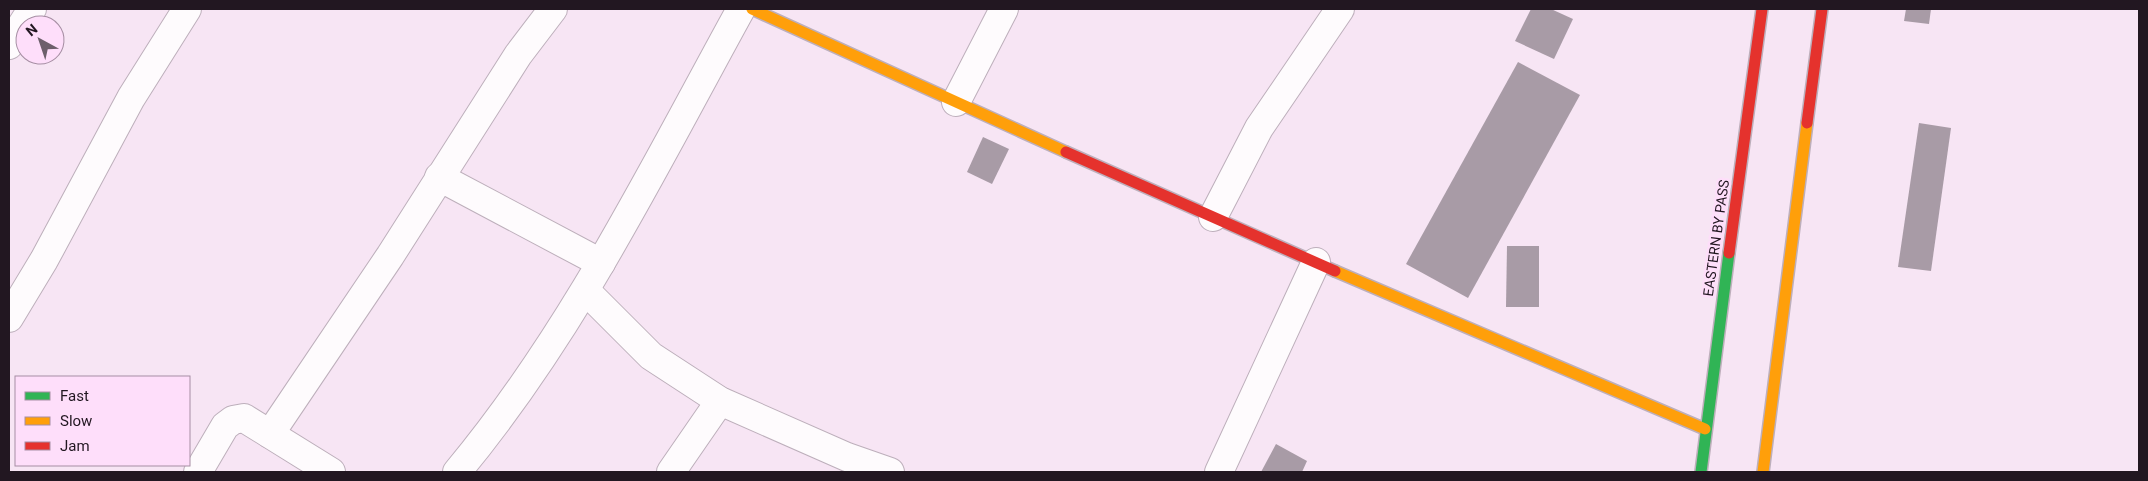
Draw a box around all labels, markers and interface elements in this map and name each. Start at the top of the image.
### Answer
north arrow [15,15,65,65]
text: N [23,21,41,39]
street label: EASTERN BY PASS [1700,179,1732,297]
legend [15,376,190,466]
text: Fast [60,387,89,405]
text: Slow [60,412,92,430]
text: Jam [60,437,90,455]

